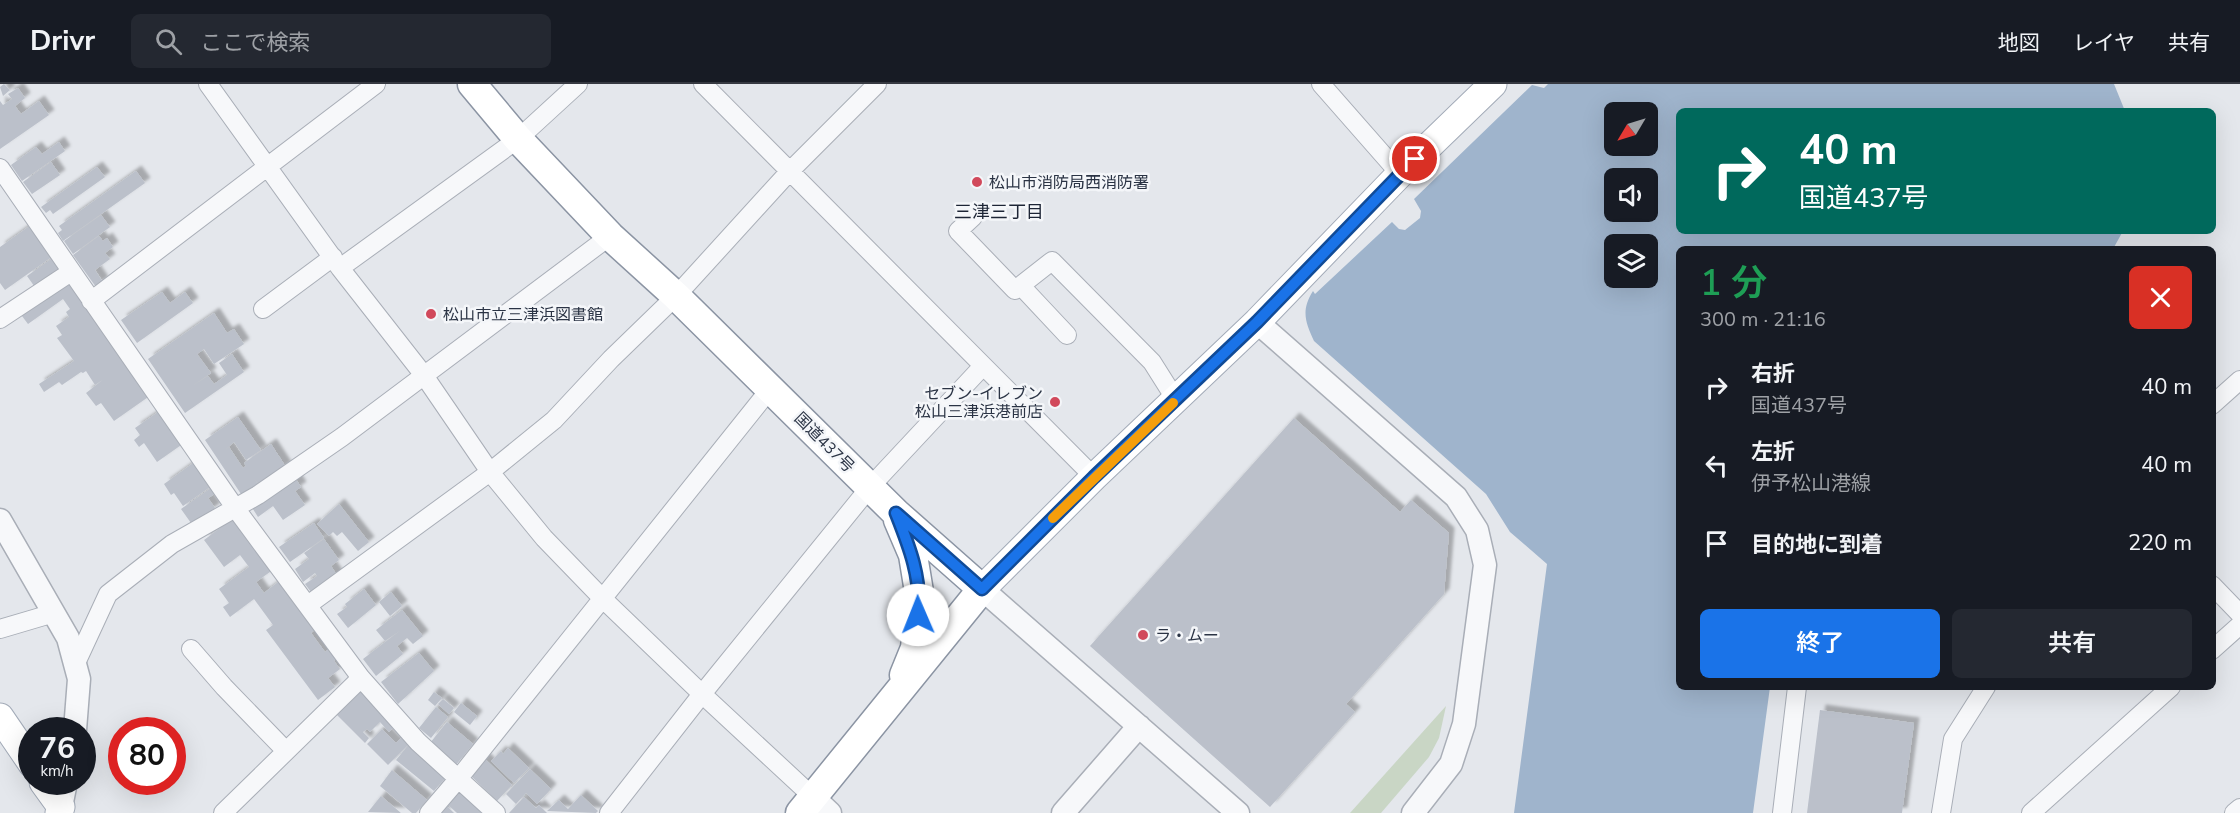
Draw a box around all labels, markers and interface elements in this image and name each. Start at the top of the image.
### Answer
search box [131,14,551,68]
text: Drivr [30,22,95,60]
icon: search [152,25,185,58]
text: ここで検索 [200,28,310,58]
text: 地図 [1998,29,2040,57]
text: レイヤ [2073,29,2135,57]
text: 共有 [2168,29,2210,57]
north arrow [1604,102,1658,156]
map controls [1604,102,1658,288]
text: 40 m [1799,122,1898,179]
icon: right [1700,132,1778,210]
pin [1389,133,1440,184]
icon: arrive [1398,142,1431,175]
button: sound [1604,168,1658,222]
place label: 松山市消防局西消防署 [989,172,1149,194]
marker: 松山市消防局西消防署 [970,175,984,189]
text: 国道437号 [1799,180,1929,217]
district label: 三津三丁目 [954,200,1044,224]
button: layers [1604,234,1658,288]
text: 1 分 [1700,259,1767,308]
button: close [2129,266,2192,329]
place label: 松山市立三津浜図書館 [443,304,603,326]
text: 300 m · 21:16 [1700,306,1826,333]
marker: 松山市立三津浜図書館 [424,307,438,321]
text: 右折 [1751,359,1795,389]
icon: right [1700,371,1733,404]
text: 40 m [2141,372,2192,402]
place label: セブン-イレブン 松山三津浜港前店 [915,383,1043,423]
text: 国道437号 [1751,392,1847,419]
marker: セブン-イレブン 松山三津浜港前店 [1048,395,1062,409]
street label: 国道437号 [789,408,859,478]
text: 左折 [1751,437,1795,467]
icon: left [1700,449,1733,482]
text: 40 m [2141,450,2192,480]
text: 伊予松山港線 [1751,470,1871,497]
icon: arrive [1700,527,1733,560]
text: 220 m [2128,528,2192,558]
text: 目的地に到着 [1751,530,1883,560]
position arrow [886,583,950,647]
button: 終了 [1700,609,1940,678]
button: 共有 [1952,609,2192,678]
place label: ラ・ムー [1155,625,1219,647]
marker: ラ・ムー [1136,628,1150,642]
speed limit sign: 80 [108,717,186,795]
text: 76 [39,728,75,769]
text: km/h [40,761,74,781]

